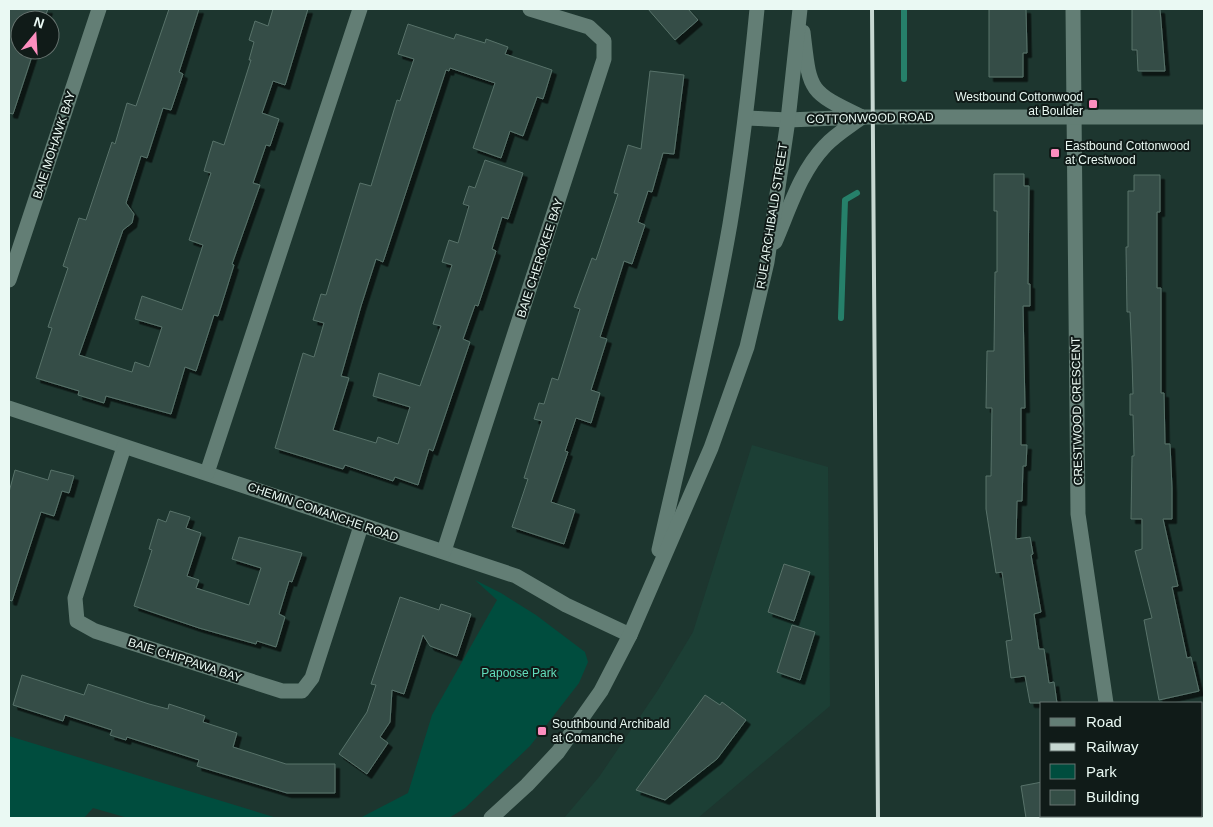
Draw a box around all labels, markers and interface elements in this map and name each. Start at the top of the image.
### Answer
north arrow [10,10,60,60]
text: N [32,13,46,32]
street label: BAIE MOHAWK BAY [30,90,78,200]
place label: Westbound Cottonwood at Boulder [955,90,1083,118]
marker: Westbound Cottonwood at Boulder [1087,98,1099,110]
street label: COTTONWOOD ROAD [806,110,934,126]
place label: Eastbound Cottonwood at Crestwood [1065,139,1190,167]
street label: RUE ARCHIBALD STREET [754,141,791,290]
marker: Eastbound Cottonwood at Crestwood [1049,147,1061,159]
street label: BAIE CHEROKEE BAY [514,197,566,319]
street label: CRESTWOOD CRESCENT [1069,336,1085,485]
street label: CHEMIN COMANCHE ROAD [246,480,401,545]
street label: BAIE CHIPPAWA BAY [126,635,244,685]
park label: Papoose Park [481,666,558,680]
legend [1040,702,1203,817]
text: Road [1086,713,1122,730]
place label: Southbound Archibald at Comanche [552,717,669,745]
marker: Southbound Archibald at Comanche [536,725,548,737]
text: Railway [1086,738,1139,755]
text: Park [1086,763,1117,780]
text: Building [1086,788,1139,805]

